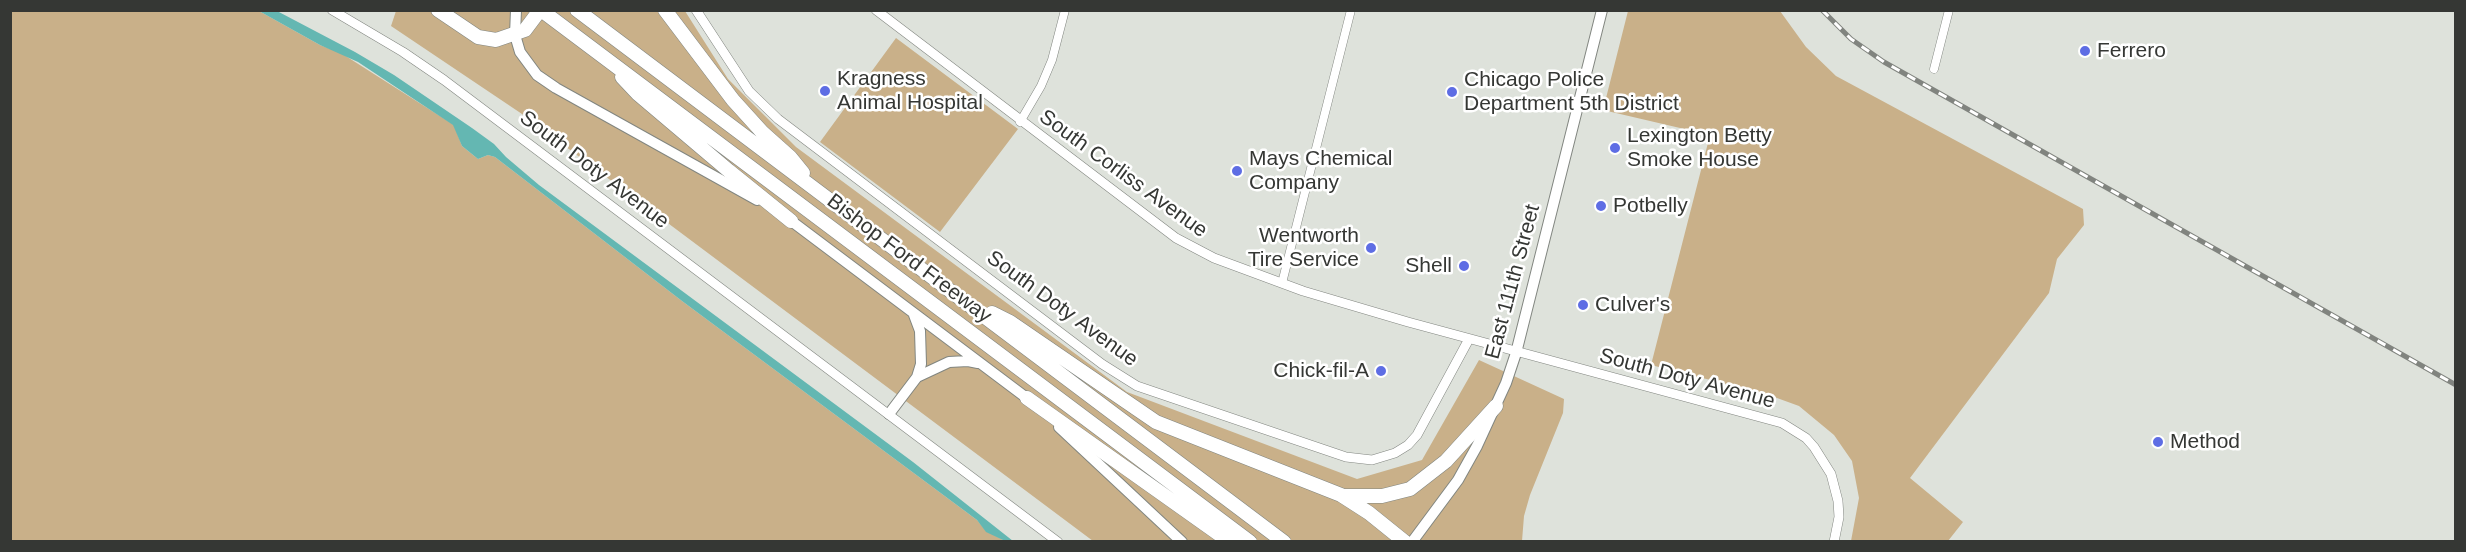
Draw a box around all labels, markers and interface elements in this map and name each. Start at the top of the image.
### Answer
place label: Ferrero [2097,38,2166,64]
marker: Ferrero [2078,44,2092,58]
place label: Kragness Animal Hospital [837,66,983,116]
place label: Chicago Police Department 5th District [1464,67,1679,117]
marker: Kragness Animal Hospital [818,84,832,98]
marker: Chicago Police Department 5th District [1445,85,1459,99]
street label: South Corliss Avenue [1034,105,1212,243]
street label: South Doty Avenue [514,106,674,234]
place label: Lexington Betty Smoke House [1627,123,1772,173]
marker: Lexington Betty Smoke House [1608,141,1622,155]
place label: Mays Chemical Company [1249,146,1393,196]
marker: Mays Chemical Company [1230,164,1244,178]
street label: Bishop Ford Freeway [822,189,996,329]
place label: Potbelly [1613,193,1688,219]
marker: Potbelly [1594,199,1608,213]
street label: East 111th Street [1480,202,1546,362]
place label: Wentworth Tire Service [1248,223,1359,273]
marker: Wentworth Tire Service [1364,241,1378,255]
street label: South Doty Avenue [982,246,1142,372]
place label: Shell [1405,253,1452,279]
marker: Shell [1457,259,1471,273]
place label: Culver's [1595,292,1670,318]
marker: Culver's [1576,298,1590,312]
street label: South Doty Avenue [1597,343,1777,415]
place label: Chick-fil-A [1273,358,1369,384]
marker: Chick-fil-A [1374,364,1388,378]
place label: Method [2170,429,2240,455]
marker: Method [2151,435,2165,449]

